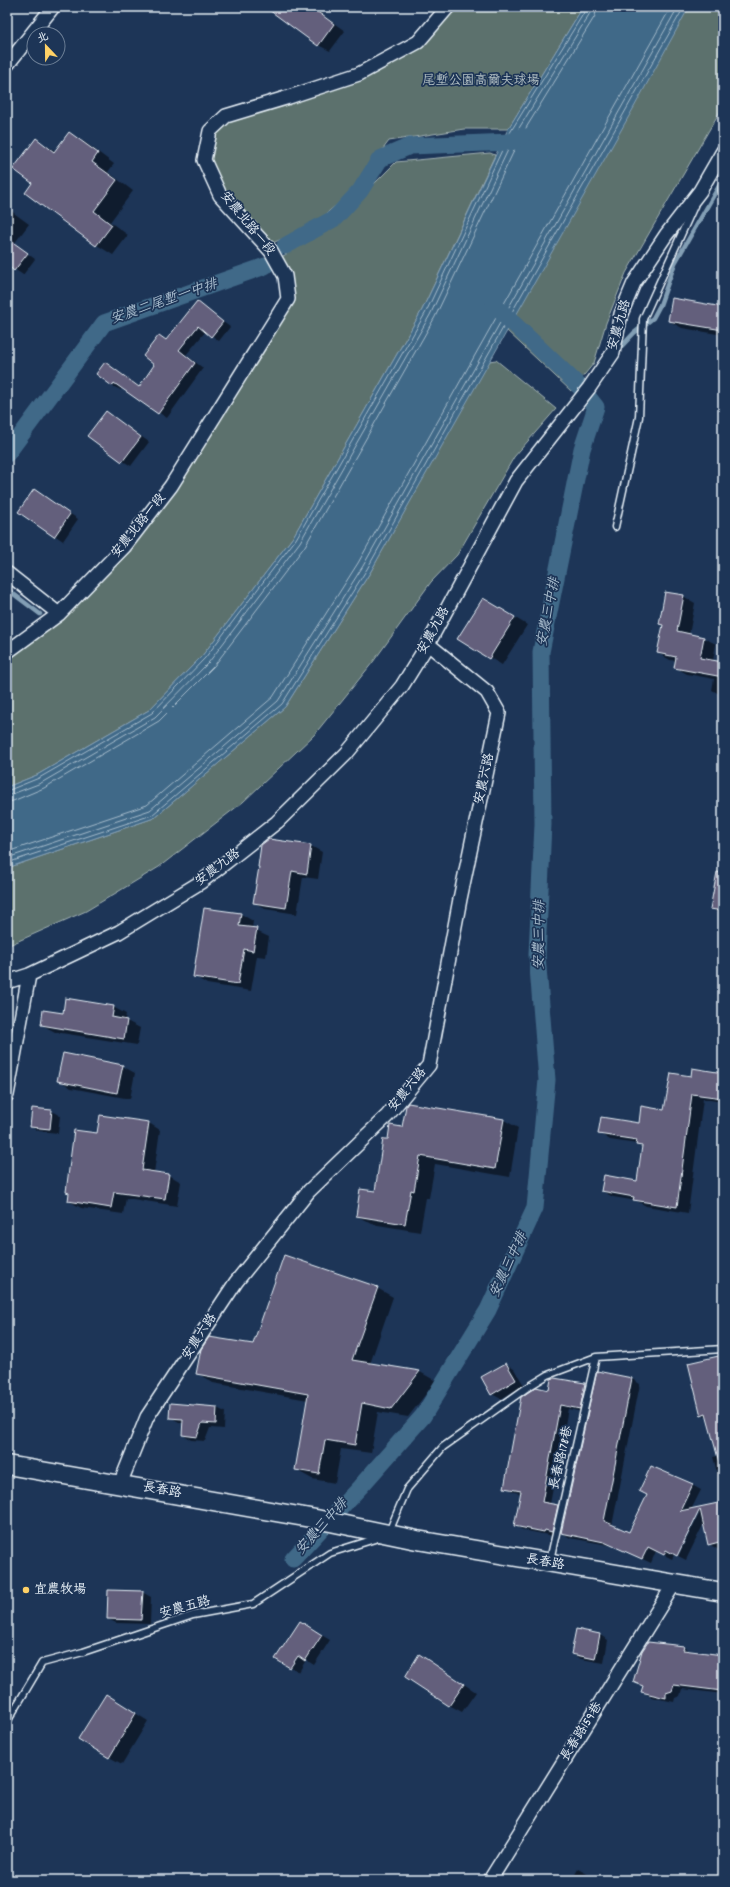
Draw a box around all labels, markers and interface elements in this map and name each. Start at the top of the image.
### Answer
north arrow [26,26,66,66]
text: 北 [35,29,51,48]
park label: 尾塹公園高爾夫球場 [422,72,540,91]
street label: 安農北路一段 [215,188,279,260]
water label: 安農二尾塹一中排 [108,274,222,330]
street label: 安農九路 [604,297,636,353]
street label: 安農北路一段 [107,490,171,562]
water label: 安農三中排 [533,574,566,648]
street label: 安農九路 [413,604,455,658]
street label: 安農六路 [470,752,500,806]
street label: 安農九路 [192,845,244,891]
water label: 安農三中排 [529,898,551,970]
street label: 安農六路 [384,1064,432,1116]
water label: 安農三中排 [485,1227,534,1301]
street label: 安農六路 [178,1310,222,1364]
street label: 長春路178巷 [545,1424,579,1492]
street label: 長春路 [141,1478,183,1504]
water label: 安農三中排 [291,1493,354,1560]
street label: 長春路 [524,1550,566,1576]
place label: 宜農牧場 [34,1581,86,1600]
marker: 宜農牧場 [21,1585,31,1595]
street label: 安農五路 [157,1592,213,1624]
street label: 長春路159巷 [556,1699,608,1765]

